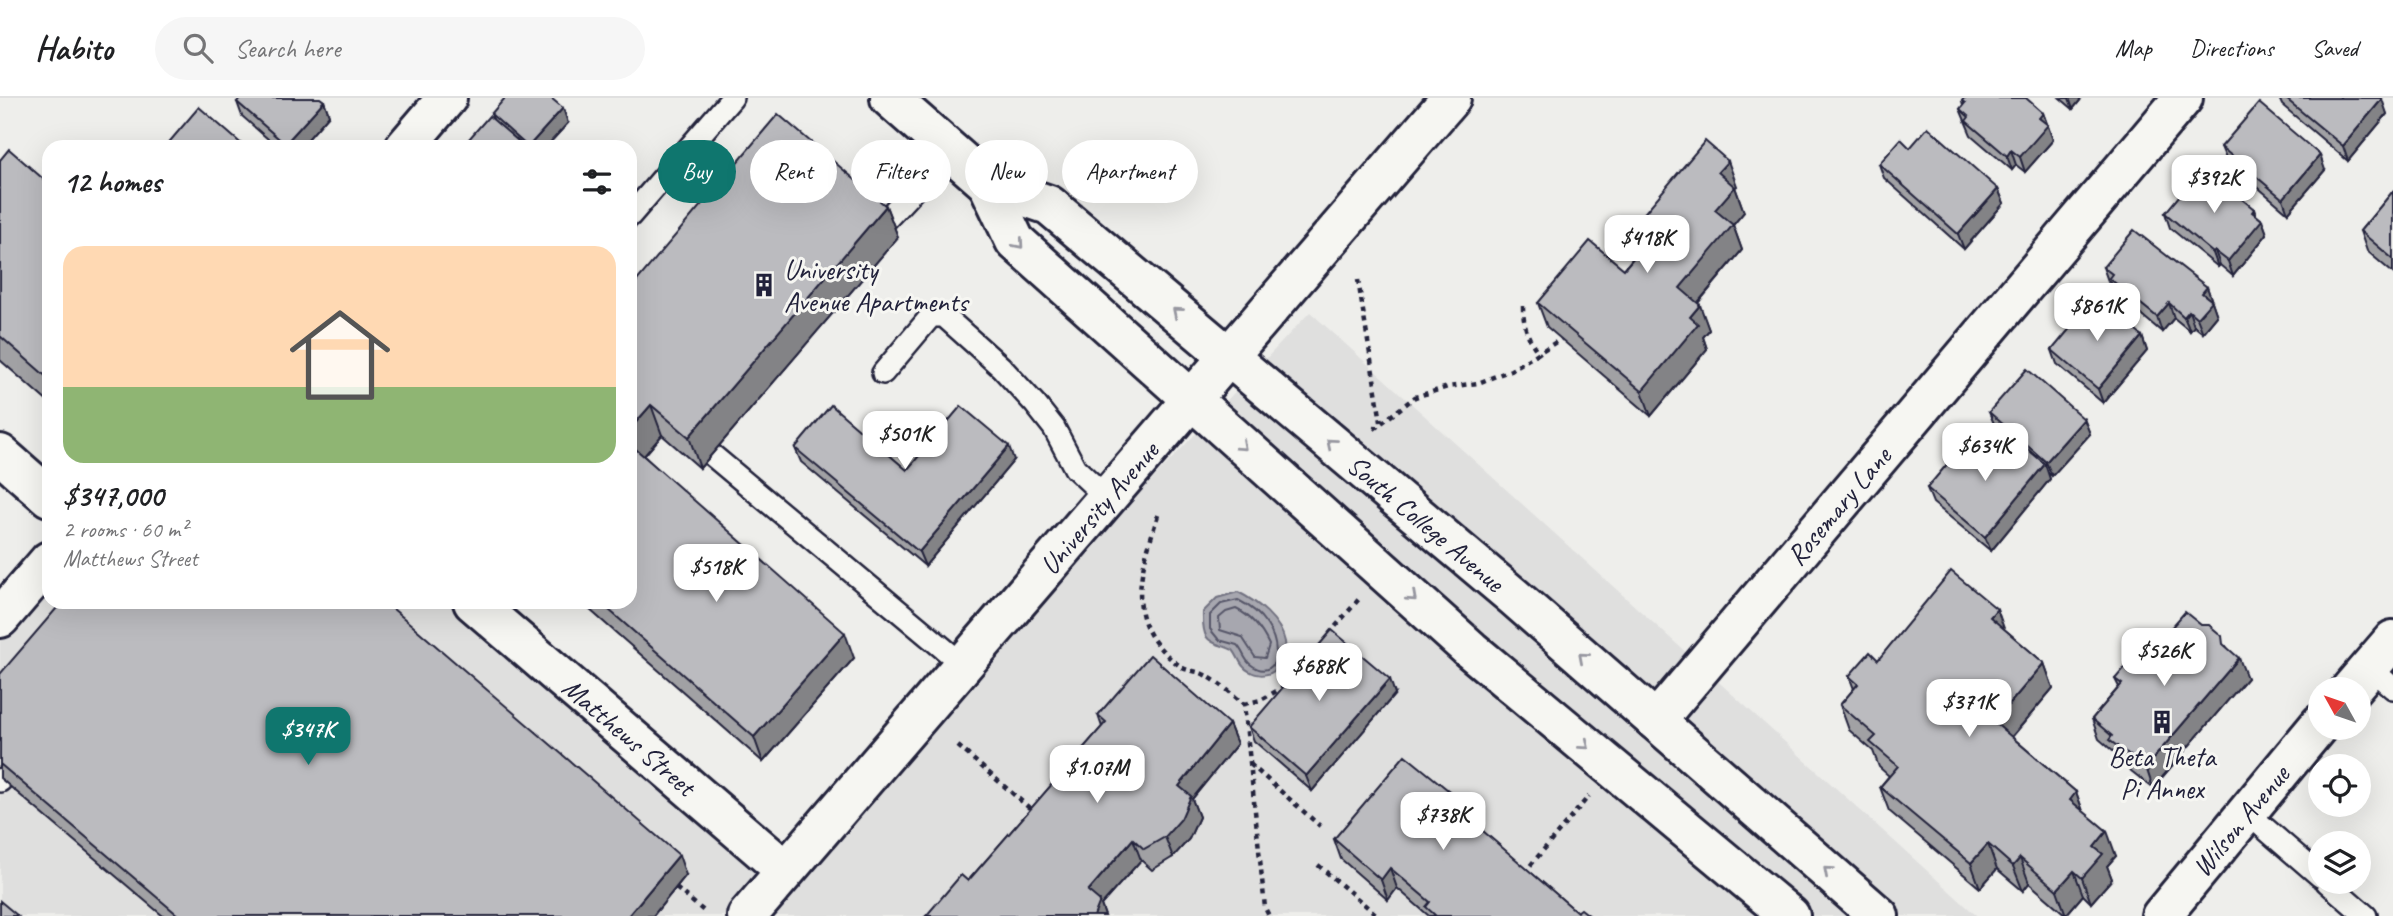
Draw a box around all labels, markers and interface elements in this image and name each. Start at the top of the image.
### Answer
search box [155,17,645,80]
text: Habito [35,27,113,69]
icon: search [179,29,217,67]
text: Search here [235,32,341,65]
text: Map [2115,33,2152,63]
text: Directions [2190,33,2273,63]
text: Saved [2311,33,2358,63]
chip: Buy [658,140,736,203]
chip: Rent [750,140,837,203]
chip: Filters [851,140,951,203]
chip: New [965,140,1048,203]
chip: Apartment [1062,140,1198,203]
pin: $392K [2165,156,2263,215]
text: 12 homes [63,163,161,201]
icon: filters [578,163,616,201]
text: $392K [2188,163,2240,192]
pin: $418K [1598,216,1696,275]
text: $418K [1620,223,1674,252]
one-way arrow [1011,236,1024,249]
place label: University Avenue Apartments [784,252,970,319]
building icon: University Avenue Apartments [750,271,778,299]
pin: $861K [2048,284,2146,343]
text: $861K [2070,291,2124,320]
icon: home [277,292,403,418]
one-way arrow [1173,308,1186,320]
pin: $501K [856,412,954,471]
text: $501K [879,419,931,448]
pin: $634K [1936,424,2034,483]
text: $634K [1958,431,2012,460]
street label: University Avenue [1032,432,1167,581]
one-way arrow [1233,438,1246,450]
street label: Rosemary Lane [1778,438,1899,572]
one-way arrow [1326,439,1339,451]
street label: South College Avenue [1340,447,1513,600]
text: $347,000 [63,477,163,515]
text: 2 rooms · 60 m² [63,515,187,544]
text: Matthews Street [63,544,198,573]
pin: $518K [667,545,765,604]
text: $518K [690,552,742,581]
one-way arrow [1404,589,1417,601]
pin: $526K [2115,628,2213,688]
text: $526K [2137,636,2191,665]
pin: $688K [1270,644,1368,703]
text: $688K [1292,651,1346,680]
one-way arrow [1578,653,1591,665]
street label: Matthews Street [556,669,705,805]
north arrow [2308,677,2371,740]
map controls [2308,677,2371,894]
pin: $371K [1920,680,2018,739]
text: $371K [1943,687,1996,716]
pin: $347K [259,708,357,767]
building icon: Beta Theta Pi Annex [2148,708,2176,736]
text: $347K [282,715,335,744]
one-way arrow [1577,736,1589,749]
place label: Beta Theta Pi Annex [2108,739,2217,806]
pin: $1.07M [1040,746,1154,805]
text: $1.07M [1066,753,1128,782]
button: locate [2308,754,2371,817]
street label: Wilson Avenue [2184,756,2298,883]
pin: $738K [1394,792,1492,852]
text: $738K [1417,800,1470,829]
button: layers [2308,831,2371,894]
one-way arrow [1823,867,1836,879]

